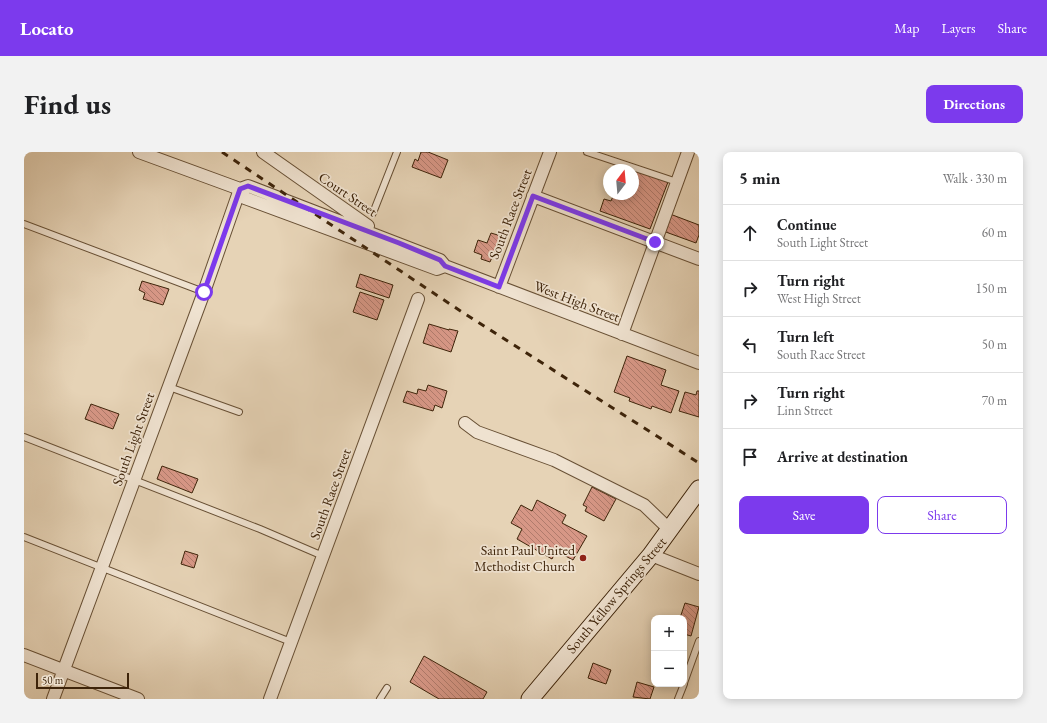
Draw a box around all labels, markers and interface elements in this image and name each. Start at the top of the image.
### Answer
text: Locato [20,16,74,41]
text: Map [894,19,919,37]
text: Layers [941,19,976,37]
text: Share [998,19,1027,37]
button: Directions [926,85,1023,123]
text: Find us [24,86,111,122]
north arrow [603,164,639,200]
street label: South Race Street [485,166,536,262]
text: 5 min [739,167,780,189]
street label: Court Street [315,168,381,220]
text: Walk · 330 m [943,170,1007,187]
text: Continue [777,215,837,234]
icon: ahead [739,222,761,244]
text: 60 m [982,224,1007,241]
route end [646,233,664,251]
text: South Light Street [777,234,868,251]
text: Turn right [777,271,845,290]
street label: West High Street [532,276,623,326]
icon: right [739,278,761,300]
text: 150 m [976,280,1007,297]
route start [195,283,213,301]
text: West High Street [777,290,861,307]
text: Turn left [777,327,834,346]
icon: left [739,334,761,356]
text: 50 m [982,336,1007,353]
text: South Race Street [777,346,865,363]
text: Turn right [777,383,845,402]
street label: South Light Street [108,389,158,488]
icon: right [739,390,761,412]
text: 70 m [982,392,1007,409]
text: Linn Street [777,402,833,419]
street label: South Race Street [305,446,355,542]
icon: arrive [739,446,761,468]
text: Arrive at destination [777,447,908,466]
button: Save [739,496,869,534]
button: Share [877,496,1007,534]
street label: South Yellow Springs Street [562,533,670,657]
place label: Saint Paul United Methodist Church [474,541,576,575]
marker: Saint Paul United Methodist Church [578,553,588,563]
map controls [651,615,687,687]
button: + [651,615,687,651]
button: − [651,651,687,687]
scale bar [36,671,129,690]
text: 50 m [42,673,63,687]

